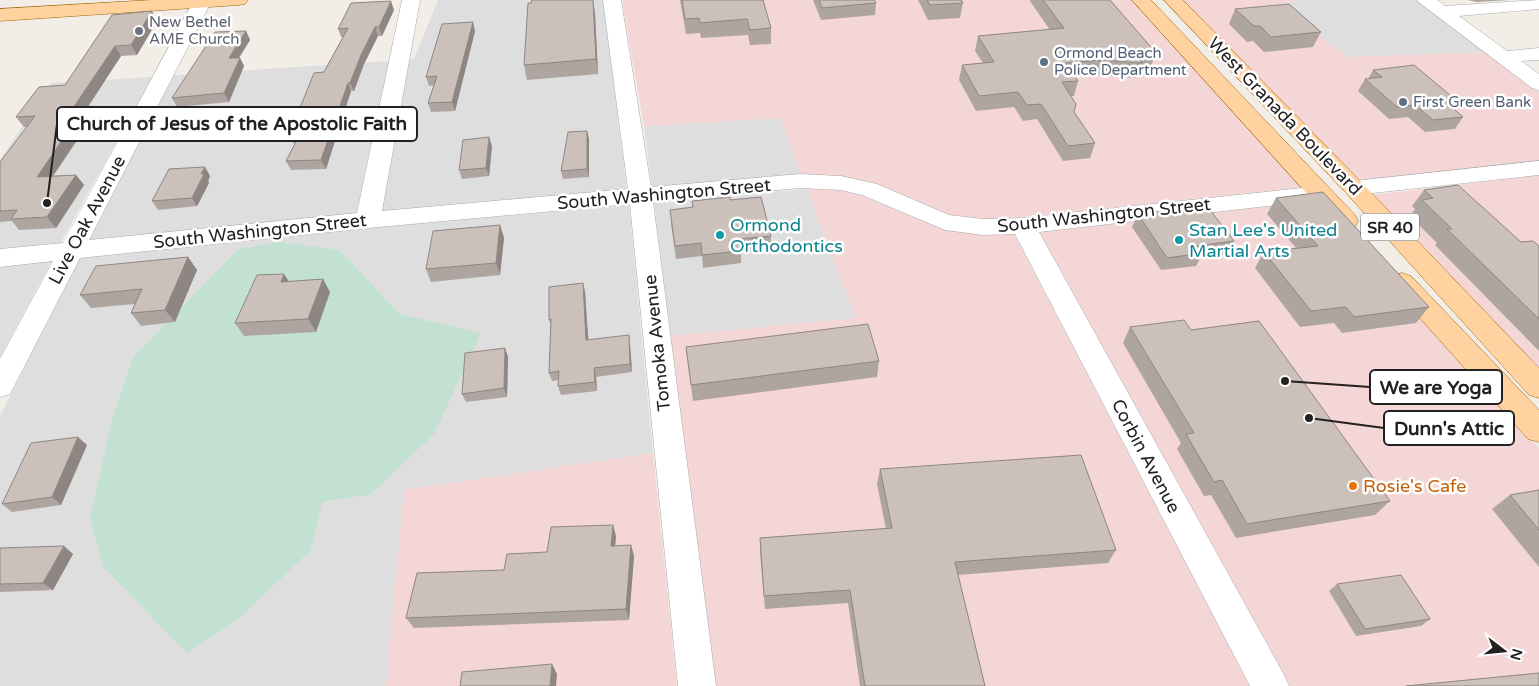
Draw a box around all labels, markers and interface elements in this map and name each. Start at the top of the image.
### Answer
place label: New Bethel AME Church [149,13,239,48]
marker: New Bethel AME Church [133,25,145,37]
street label: West Granada Boulevard [1203,32,1367,200]
place label: Ormond Beach Police Department [1054,44,1187,79]
marker: Ormond Beach Police Department [1038,56,1050,68]
place label: First Green Bank [1413,93,1531,111]
marker: First Green Bank [1397,96,1409,108]
callout: Church of Jesus of the Apostolic Faith [57,107,417,141]
text: Church of Jesus of the Apostolic Faith [67,113,407,136]
street label: Live Oak Avenue [44,152,130,288]
street label: South Washington Street [556,174,772,214]
street label: South Washington Street [996,193,1212,237]
street label: South Washington Street [152,209,368,253]
road number: SR 40 [1361,213,1419,240]
place label: Ormond Orthodontics [730,214,843,257]
place label: Stan Lee's United Martial Arts [1189,219,1337,262]
marker: Ormond Orthodontics [714,229,726,241]
marker: Stan Lee's United Martial Arts [1173,234,1185,246]
street label: Tomoka Avenue [639,274,675,412]
callout: We are Yoga [1370,370,1502,404]
text: We are Yoga [1380,377,1492,400]
street label: Corbin Avenue [1107,395,1185,517]
callout: Dunn's Attic [1384,411,1514,445]
text: Dunn's Attic [1394,418,1504,440]
place label: Rosie's Cafe [1363,475,1466,497]
marker: Rosie's Cafe [1347,480,1359,492]
north arrow [1479,626,1529,676]
text: N [1506,647,1526,662]

